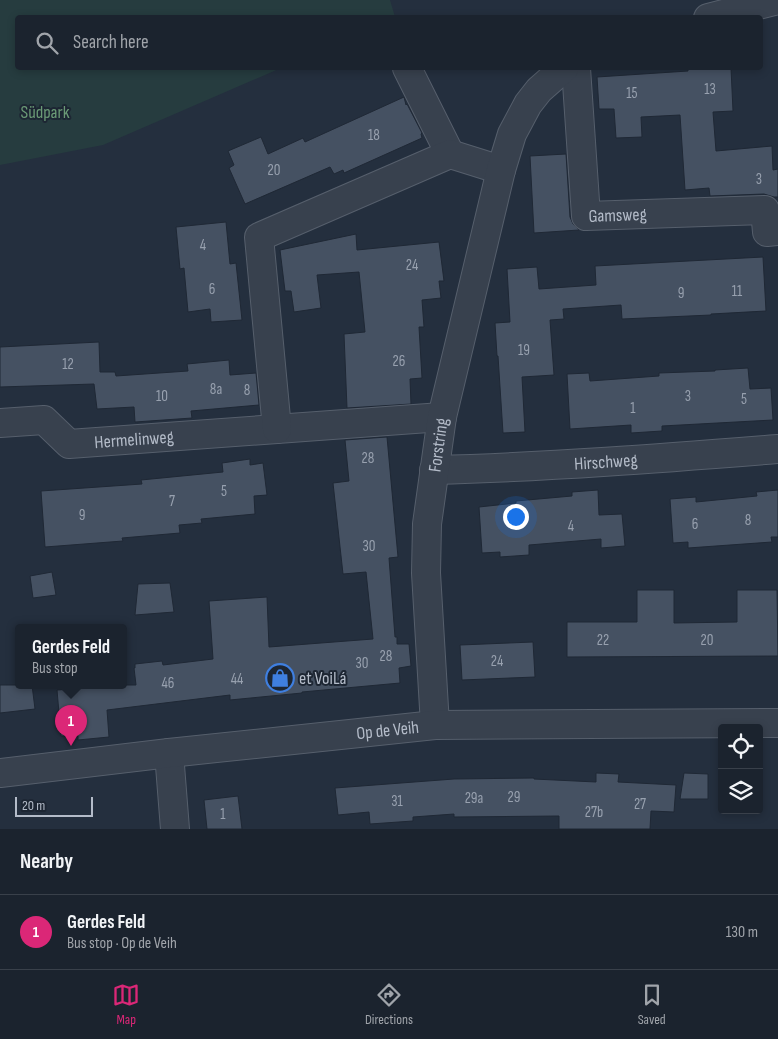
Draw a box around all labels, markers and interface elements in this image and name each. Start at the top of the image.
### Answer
search box [15,15,763,70]
icon: search [33,29,61,57]
text: Search here [73,31,149,54]
house number: 13 [704,80,716,99]
house number: 15 [626,84,638,103]
park label: Südpark [20,102,70,123]
house number: 18 [368,126,380,145]
house number: 20 [268,161,280,180]
house number: 3 [756,170,762,189]
street label: Gamsweg [588,203,647,226]
house number: 4 [200,236,206,255]
house number: 24 [406,256,418,275]
house number: 6 [209,280,215,299]
house number: 11 [732,282,743,301]
house number: 9 [678,284,684,303]
house number: 19 [518,341,530,360]
house number: 26 [393,352,405,371]
house number: 12 [62,355,74,374]
house number: 8a [210,380,222,399]
house number: 8 [244,381,250,400]
house number: 10 [156,387,168,406]
house number: 3 [685,387,691,406]
house number: 5 [741,390,747,409]
house number: 1 [630,399,636,418]
street label: Forstring [424,417,452,473]
street label: Hermelinweg [94,426,175,453]
house number: 28 [362,449,374,468]
street label: Hirschweg [574,449,638,474]
house number: 5 [221,482,227,501]
house number: 7 [169,492,175,511]
your location [503,504,529,530]
house number: 9 [79,506,85,525]
house number: 8 [745,511,751,530]
house number: 6 [692,515,698,534]
house number: 4 [568,517,574,536]
house number: 30 [363,537,375,556]
popup [15,624,127,689]
house number: 22 [597,631,609,650]
house number: 20 [701,631,713,650]
text: Gerdes Feld [32,636,110,659]
house number: 28 [380,647,392,666]
house number: 24 [491,652,503,671]
house number: 30 [356,654,368,673]
text: Bus stop [32,659,78,678]
shop icon: et VoiLá [265,663,295,693]
place label: et VoiLá [299,668,347,689]
house number: 44 [231,670,243,689]
house number: 46 [162,674,174,693]
pin: 1 [55,705,87,746]
street label: Op de Veih [355,716,420,744]
map controls [718,724,763,814]
button: locate [718,724,763,769]
button: layers [718,769,763,814]
house number: 29 [508,788,520,807]
house number: 29a [465,789,484,808]
house number: 31 [391,792,404,811]
scale bar [15,794,92,817]
house number: 27 [634,795,646,814]
text: 20 m [22,797,45,814]
house number: 27b [585,803,603,822]
house number: 1 [220,805,226,824]
text: Nearby [20,849,73,874]
text: Gerdes Feld [67,911,145,934]
text: 1 [33,923,39,942]
text: 130 m [726,923,758,942]
text: Bus stop · Op de Veih [67,934,177,953]
tab: Map [112,981,140,1028]
tab: Directions [365,981,413,1028]
tab: Saved [638,981,666,1028]

